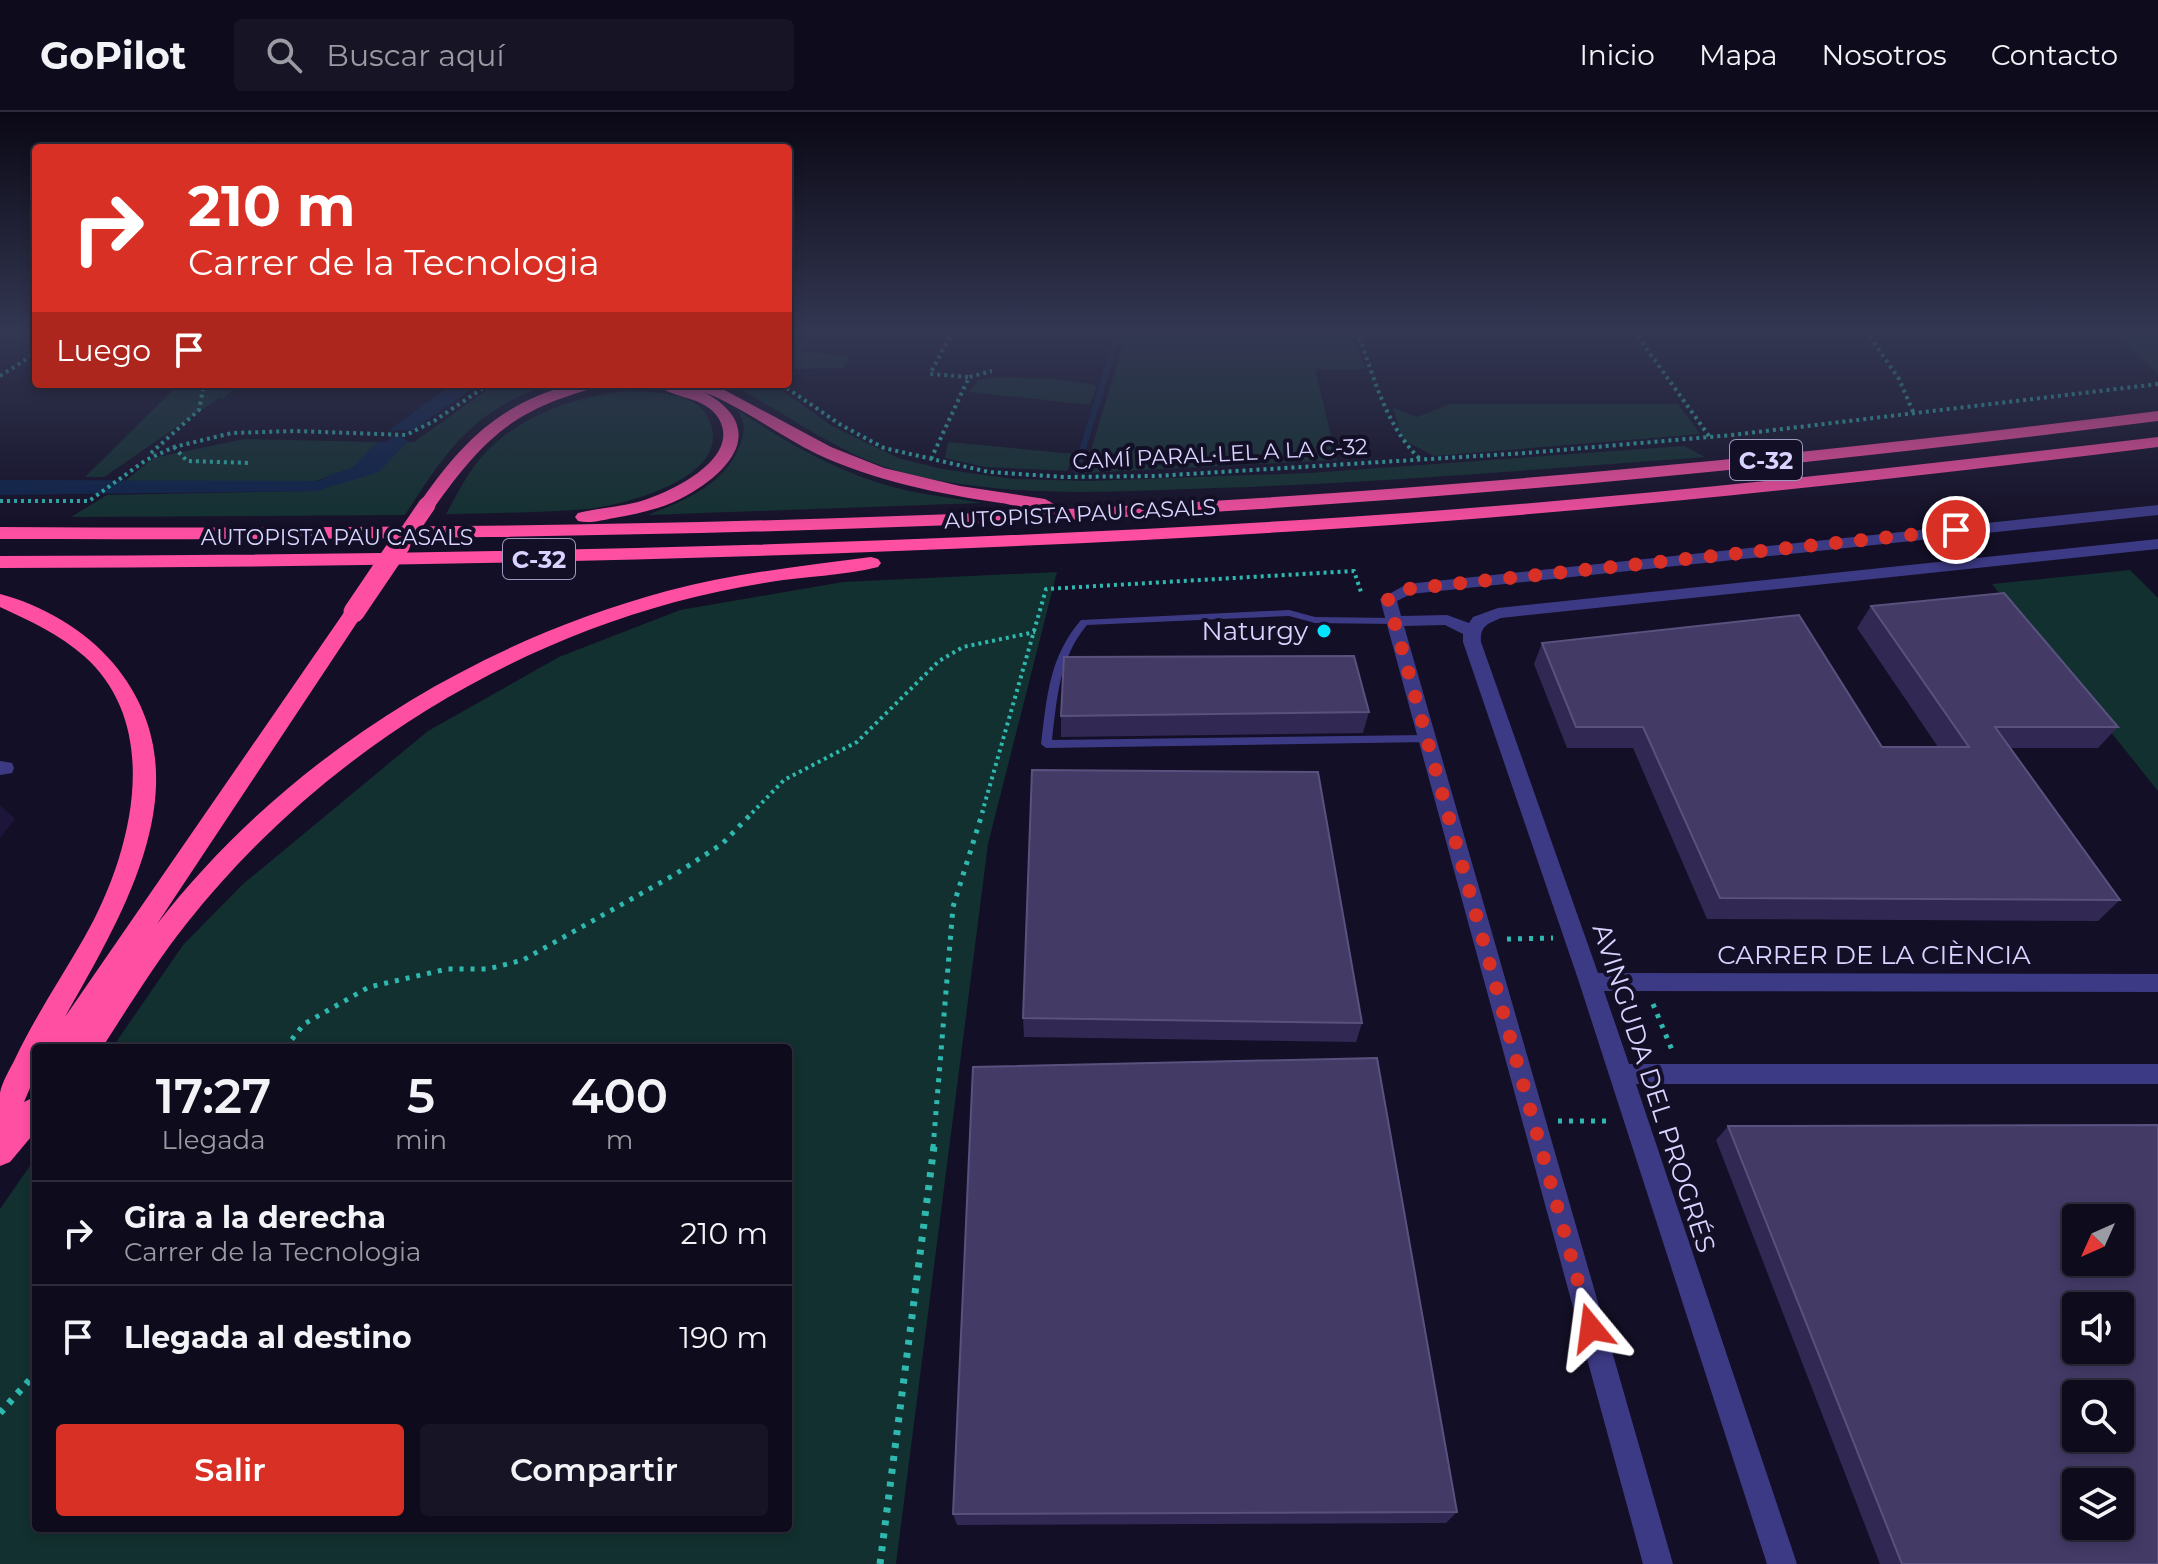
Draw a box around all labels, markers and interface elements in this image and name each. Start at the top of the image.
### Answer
search box [234,19,794,91]
text: GoPilot [40,32,186,79]
icon: search [262,33,306,77]
text: Buscar aquí [326,37,504,74]
text: Inicio [1579,38,1655,72]
text: Mapa [1699,38,1778,72]
text: Nosotros [1822,38,1947,72]
text: Contacto [1991,38,2118,72]
text: 210 m [188,172,356,240]
icon: right [56,176,160,280]
text: Carrer de la Tecnologia [188,240,600,284]
icon: arrive [167,328,211,372]
text: Luego [56,332,151,369]
street label: CAMÍ PARAL·LEL A LA C-32 [1072,433,1368,475]
road number: C-32 [1730,440,1802,480]
street label: AUTOPISTA PAU CASALS [943,493,1217,535]
pin [1922,496,1990,564]
icon: arrive [1934,508,1978,552]
street label: AUTOPISTA PAU CASALS [201,524,473,551]
road number: C-32 [503,539,575,579]
place label: Naturgy [1202,615,1309,647]
marker: Naturgy [1315,622,1333,640]
street label: AVINGUDA DEL PROGRÉS [1586,919,1722,1257]
street label: CARRER DE LA CIÈNCIA [1717,939,2031,971]
text: 17:27 [156,1067,271,1125]
text: 5 [407,1067,435,1125]
text: 400 [571,1067,668,1125]
text: Llegada [161,1124,266,1156]
text: min [395,1124,447,1156]
text: m [606,1124,633,1156]
text: Gira a la derecha [124,1199,386,1236]
north arrow [2062,1204,2134,1276]
map controls [2062,1204,2134,1540]
icon: right [56,1211,100,1255]
text: 210 m [681,1215,768,1252]
text: Carrer de la Tecnologia [124,1236,421,1268]
position arrow [1549,1286,1633,1370]
button: sound [2062,1292,2134,1364]
icon: arrive [56,1315,100,1359]
text: Llegada al destino [124,1319,412,1356]
text: 190 m [679,1319,768,1356]
button: search [2062,1380,2134,1452]
button: Salir [56,1424,404,1516]
button: Compartir [420,1424,768,1516]
button: layers [2062,1468,2134,1540]

